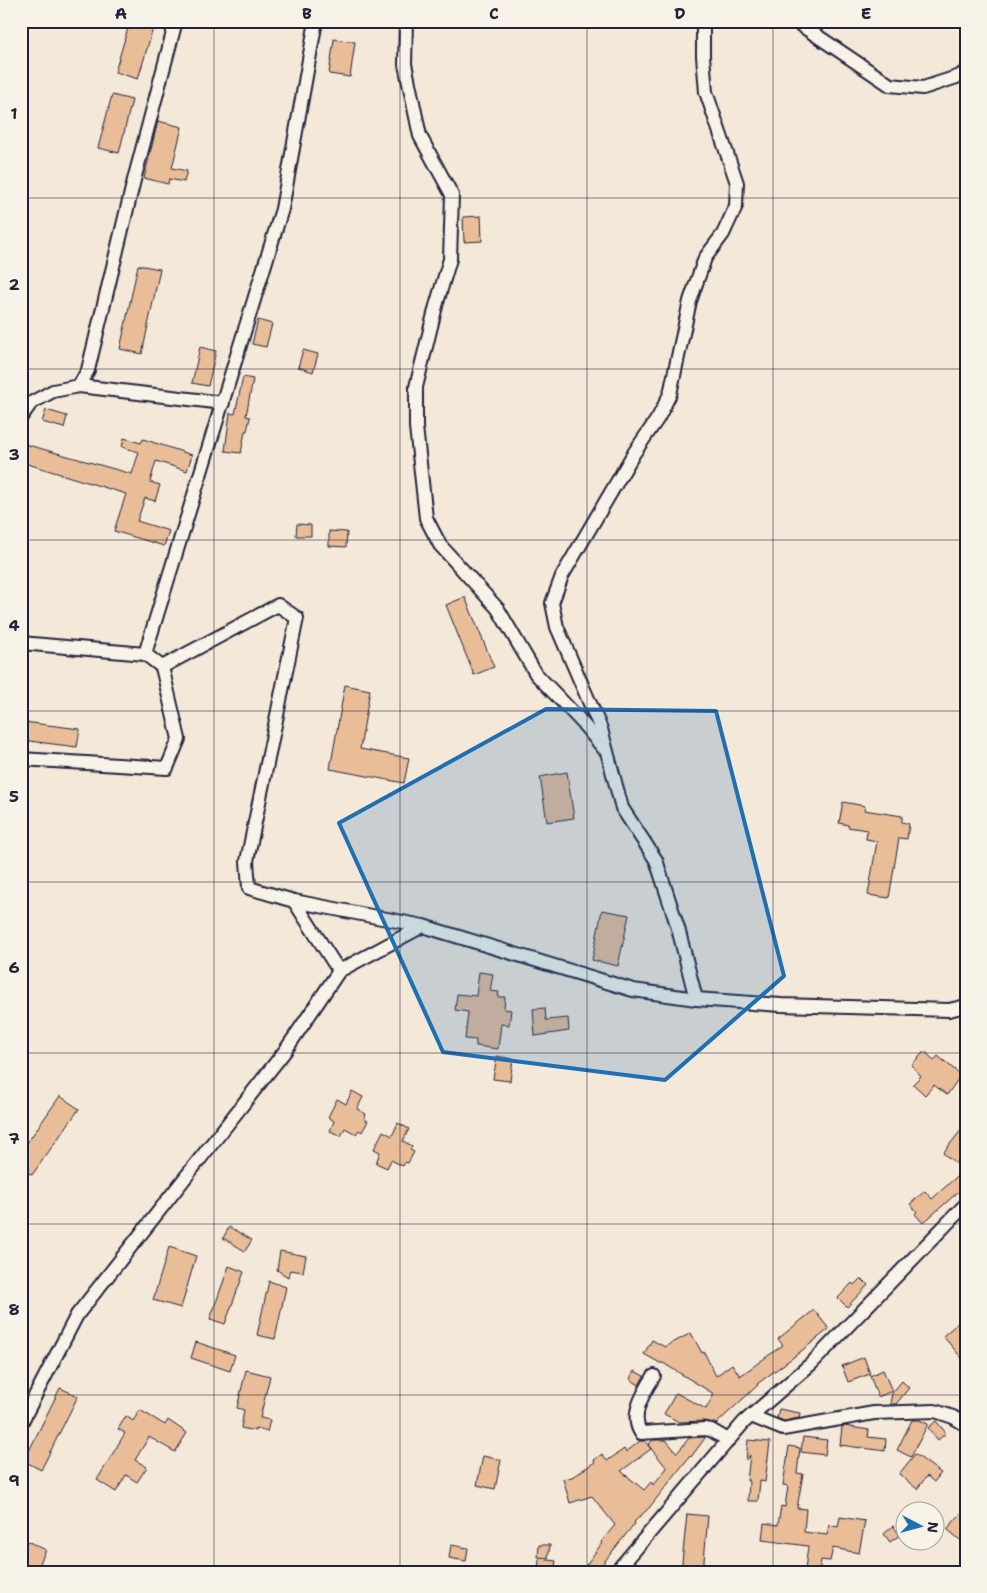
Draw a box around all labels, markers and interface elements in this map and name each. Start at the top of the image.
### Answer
text: A [115,3,127,24]
text: B [302,3,312,24]
text: C [489,3,499,24]
text: D [674,3,686,24]
text: E [861,3,871,24]
text: 1 [10,103,18,124]
text: 2 [8,274,20,295]
text: 3 [8,444,20,465]
text: 4 [8,615,20,636]
text: 5 [9,786,19,807]
text: 6 [8,957,20,978]
text: 7 [8,1128,20,1149]
text: 8 [8,1299,20,1320]
text: 9 [8,1470,20,1491]
north arrow [894,1500,944,1550]
text: N [923,1521,942,1534]

